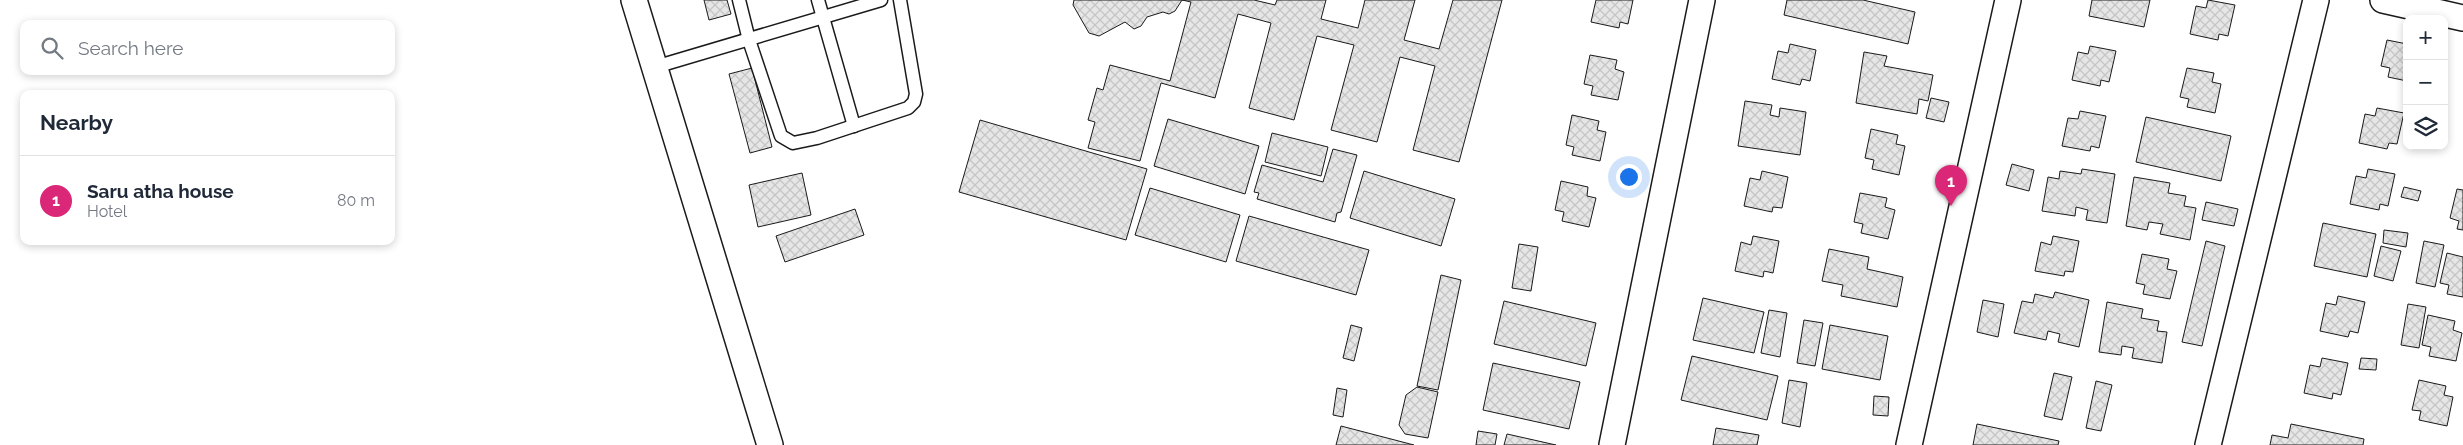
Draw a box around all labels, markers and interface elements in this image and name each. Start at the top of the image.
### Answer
map controls [2403,15,2448,150]
button: + [2403,15,2448,60]
search box [20,20,395,75]
icon: search [38,34,66,62]
text: Search here [78,37,184,59]
button: − [2403,60,2448,105]
button: layers [2403,105,2448,150]
text: Nearby [40,110,113,135]
your location [1616,164,1642,190]
pin: 1 [1935,165,1967,206]
text: Saru atha house [87,180,234,202]
text: 1 [52,191,60,210]
text: 80 m [337,191,375,210]
text: Hotel [87,202,127,221]

